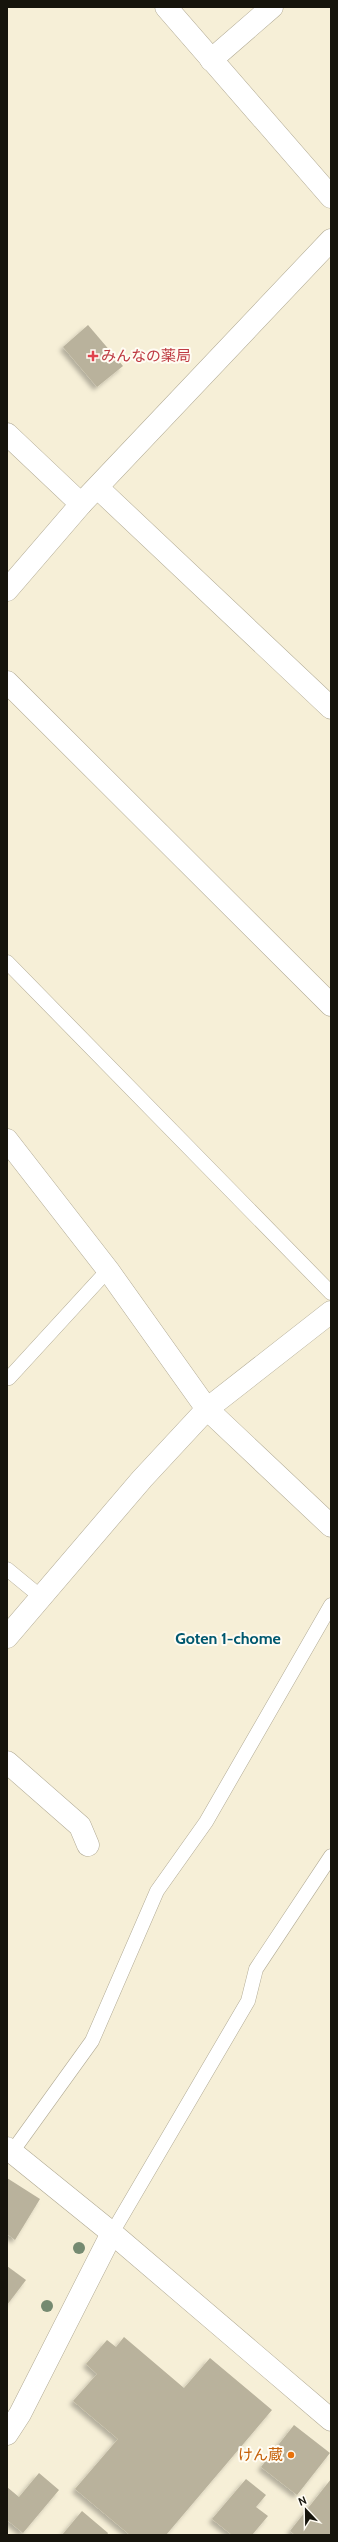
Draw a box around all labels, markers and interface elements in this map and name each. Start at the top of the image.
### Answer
place label: みんなの薬局 [101,347,191,365]
marker: みんなの薬局 [88,351,98,361]
district label: Goten 1-chome [175,1629,281,1648]
place label: けん蔵 [238,2446,283,2464]
marker: けん蔵 [286,2450,296,2460]
north arrow [286,2490,326,2530]
text: N [296,2493,308,2509]

